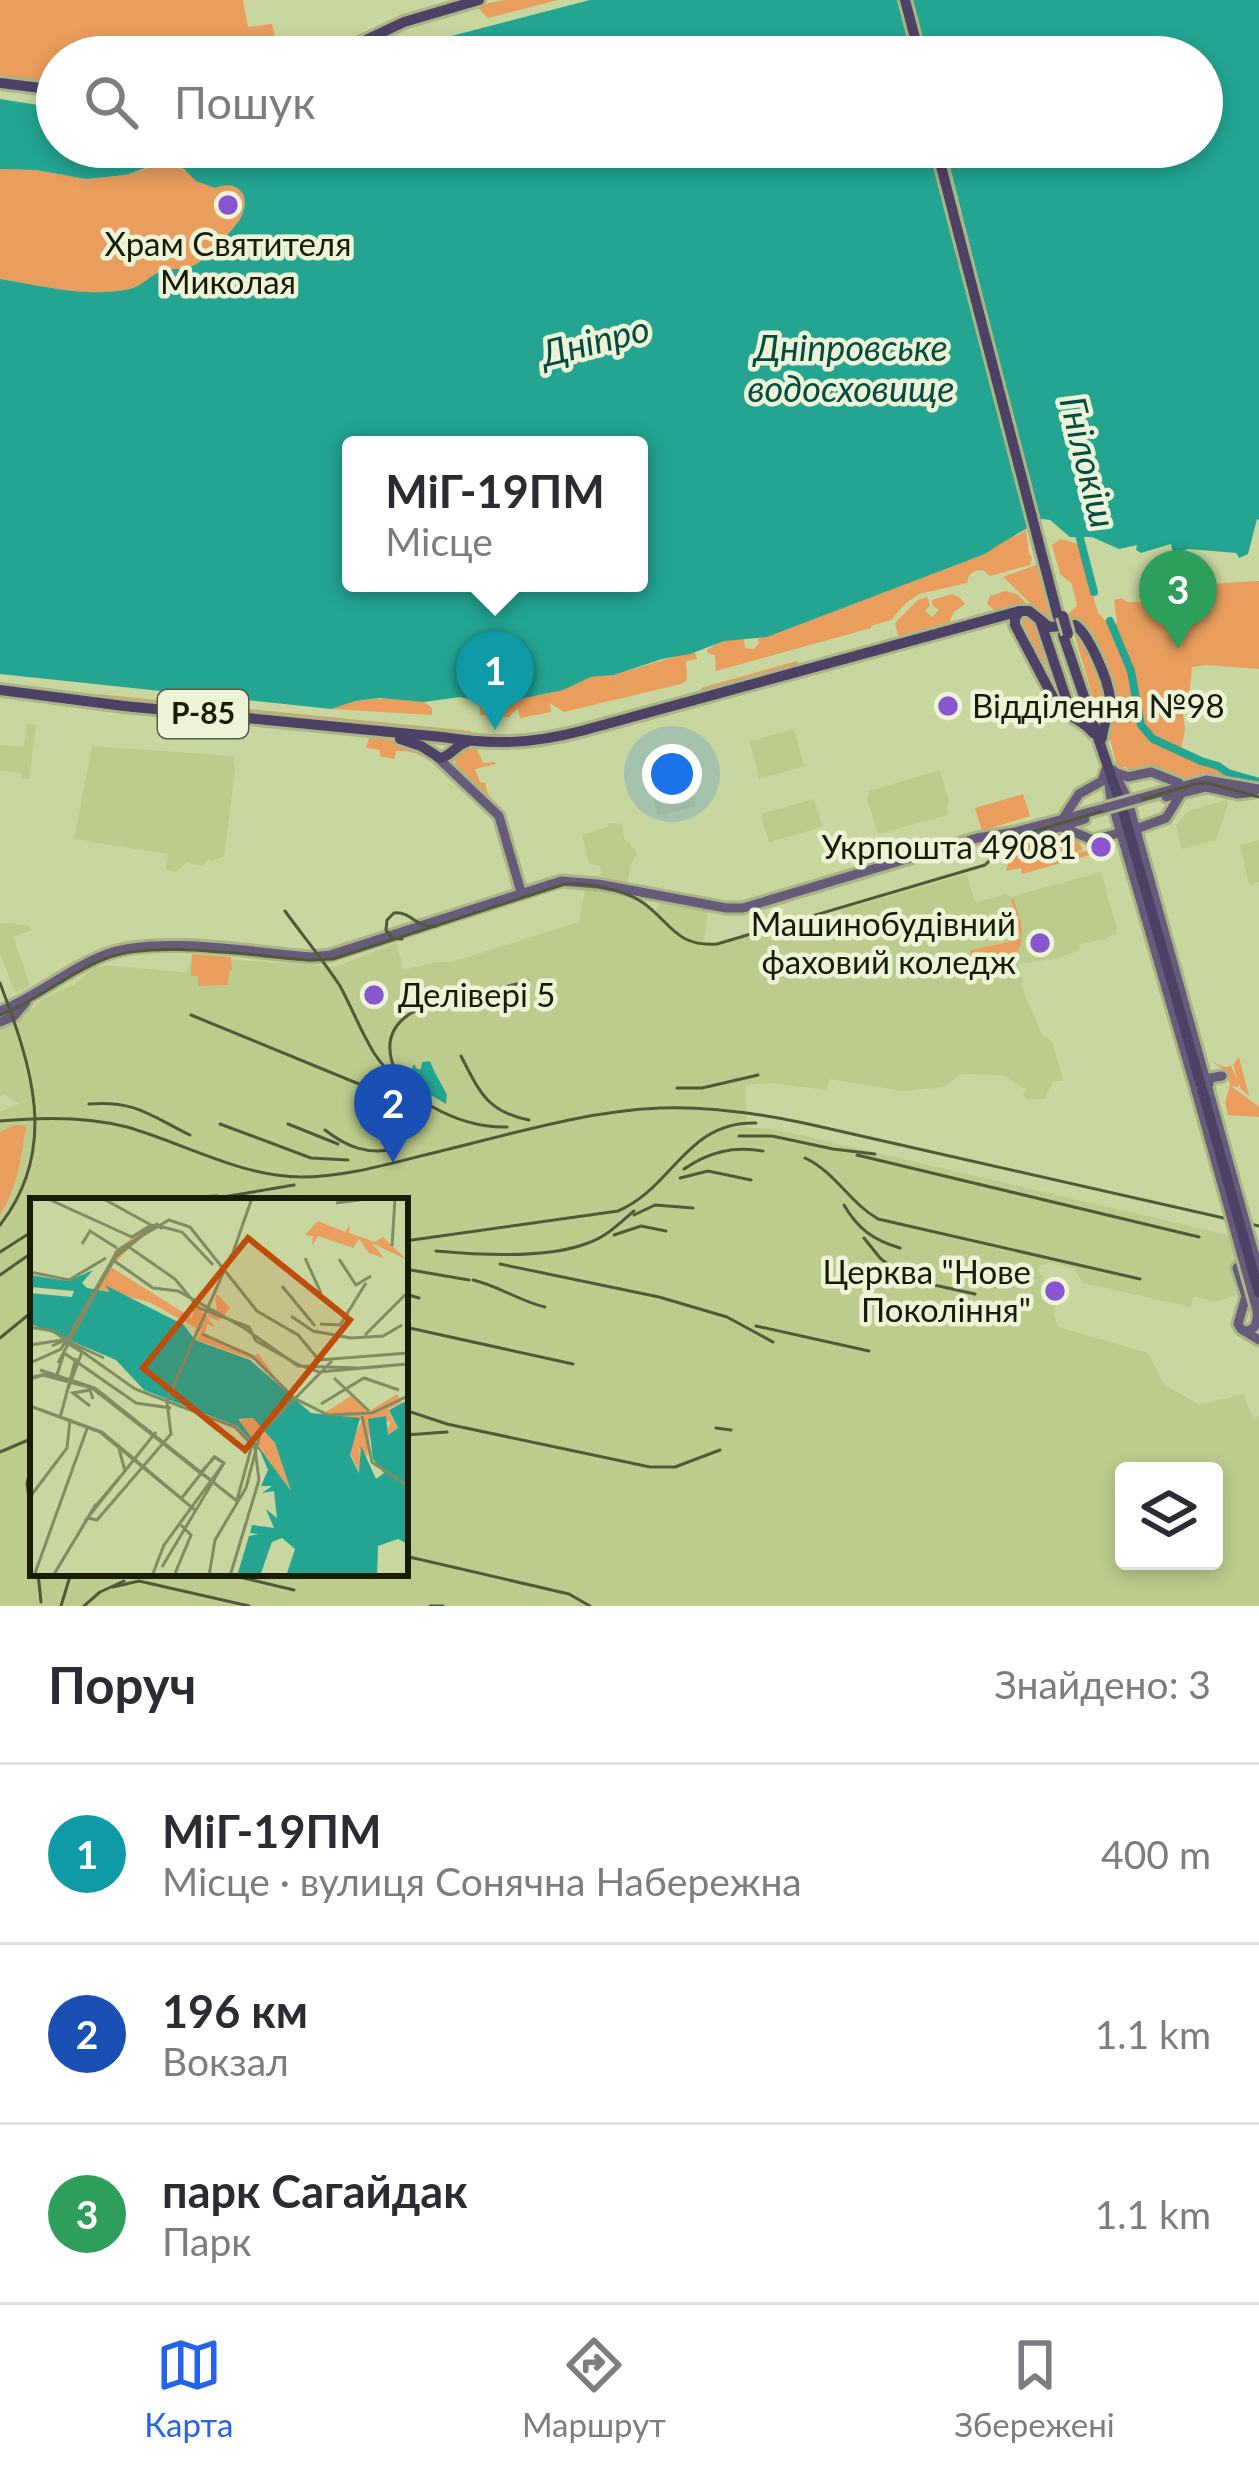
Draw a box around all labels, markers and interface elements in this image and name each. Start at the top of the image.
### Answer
search box [36,36,1223,168]
icon: search [78,69,144,135]
text: Пошук [174,75,315,129]
marker: Храм Святителя Миколая [215,192,241,218]
place label: Храм Святителя Миколая [105,223,351,301]
water label: Дніпро [534,305,653,375]
water label: Дніпровське водосховище [747,325,955,410]
water label: Гнілокіш [1051,391,1127,532]
popup [342,436,648,592]
text: МіГ-19ПМ [385,464,605,518]
text: Місце [385,518,493,564]
pin: 3 [1139,550,1217,649]
pin: 1 [456,631,534,730]
place label: Відділення №98 [972,685,1225,725]
road number: Р-85 [158,690,248,738]
marker: Відділення №98 [935,693,961,719]
your location [642,744,702,804]
place label: Укрпошта 49081 [822,826,1077,866]
marker: Укрпошта 49081 [1088,834,1114,860]
place label: Машинобудівний фаховий коледж [751,903,1016,981]
marker: Машинобудівний фаховий коледж [1027,930,1053,956]
place label: Делівері 5 [398,974,555,1014]
marker: Делівері 5 [361,982,387,1008]
pin: 2 [354,1064,432,1163]
inset map [30,1198,408,1576]
place label: Церква "Нове Покоління" [823,1251,1031,1329]
marker: Церква "Нове Покоління" [1042,1278,1068,1304]
map controls [1115,1462,1223,1570]
button: layers [1115,1462,1223,1570]
text: Поруч [48,1654,197,1715]
text: Знайдено: 3 [994,1661,1211,1707]
text: МіГ-19ПМ [162,1804,382,1858]
text: 1 [76,1831,98,1877]
text: 400 m [1101,1831,1211,1877]
text: Місце · вулиця Сонячна Набережна [162,1858,802,1904]
text: 196 км [162,1984,308,2038]
text: 2 [76,2011,98,2057]
text: 1.1 km [1095,2011,1211,2057]
text: Вокзал [162,2038,289,2084]
text: парк Сагайдак [162,2164,468,2218]
text: 3 [76,2191,98,2237]
text: 1.1 km [1095,2191,1211,2237]
text: Парк [162,2218,252,2264]
tab: Карта [144,2332,233,2444]
tab: Маршрут [522,2332,666,2444]
tab: Збережені [954,2332,1115,2444]

